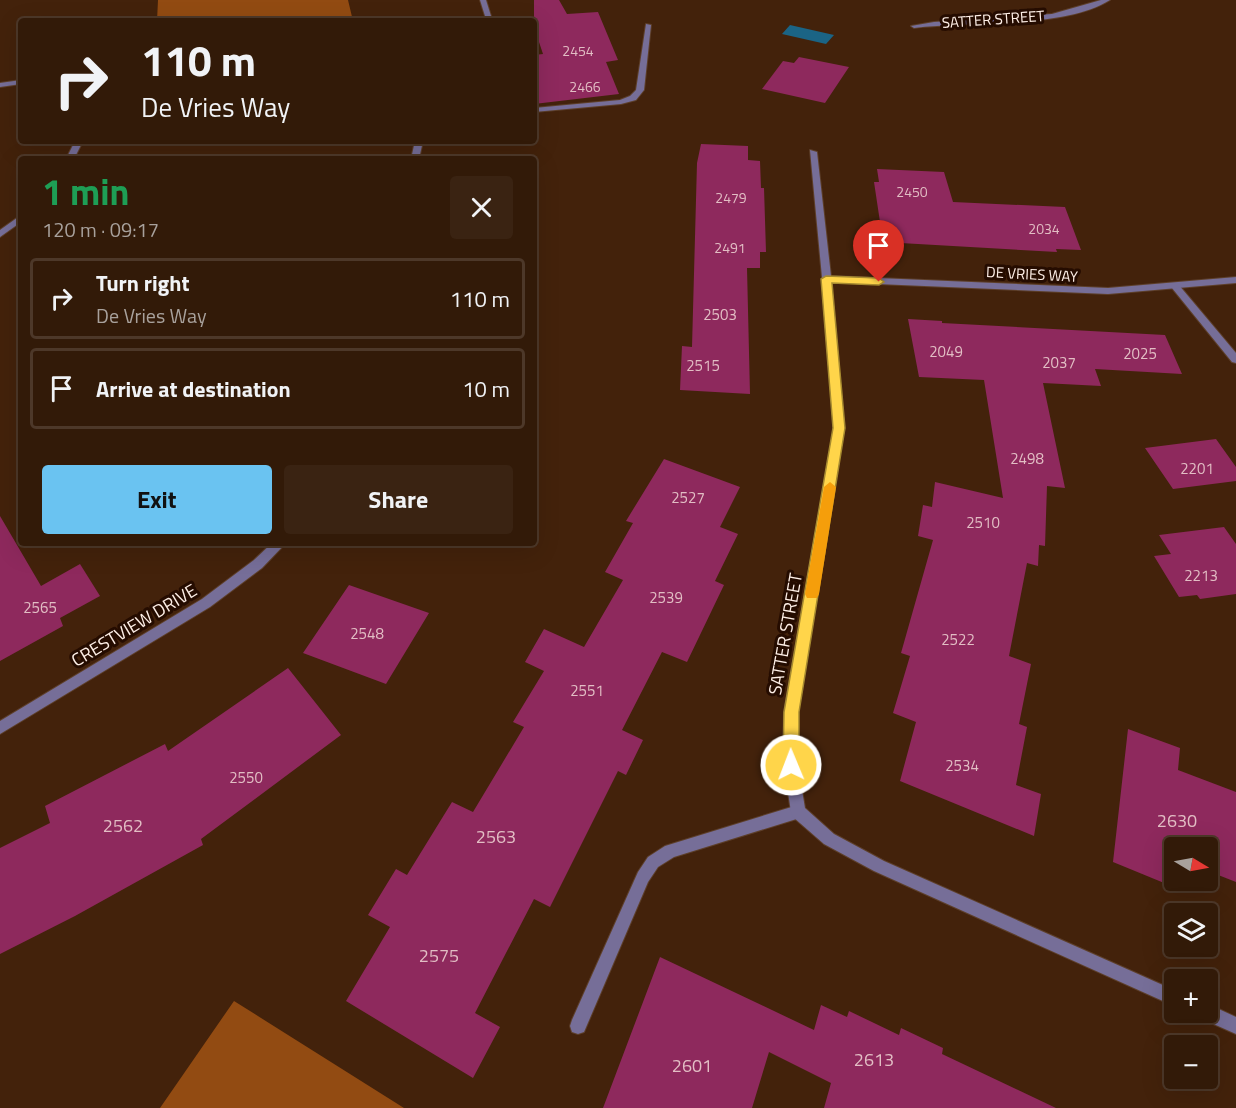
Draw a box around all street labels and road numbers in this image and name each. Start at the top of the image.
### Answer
street label: SATTER STREET [941,4,1045,34]
street label: DE VRIES WAY [986,260,1078,288]
street label: SATTER STREET [761,571,809,697]
street label: CRESTVIEW DRIVE [66,577,202,673]

